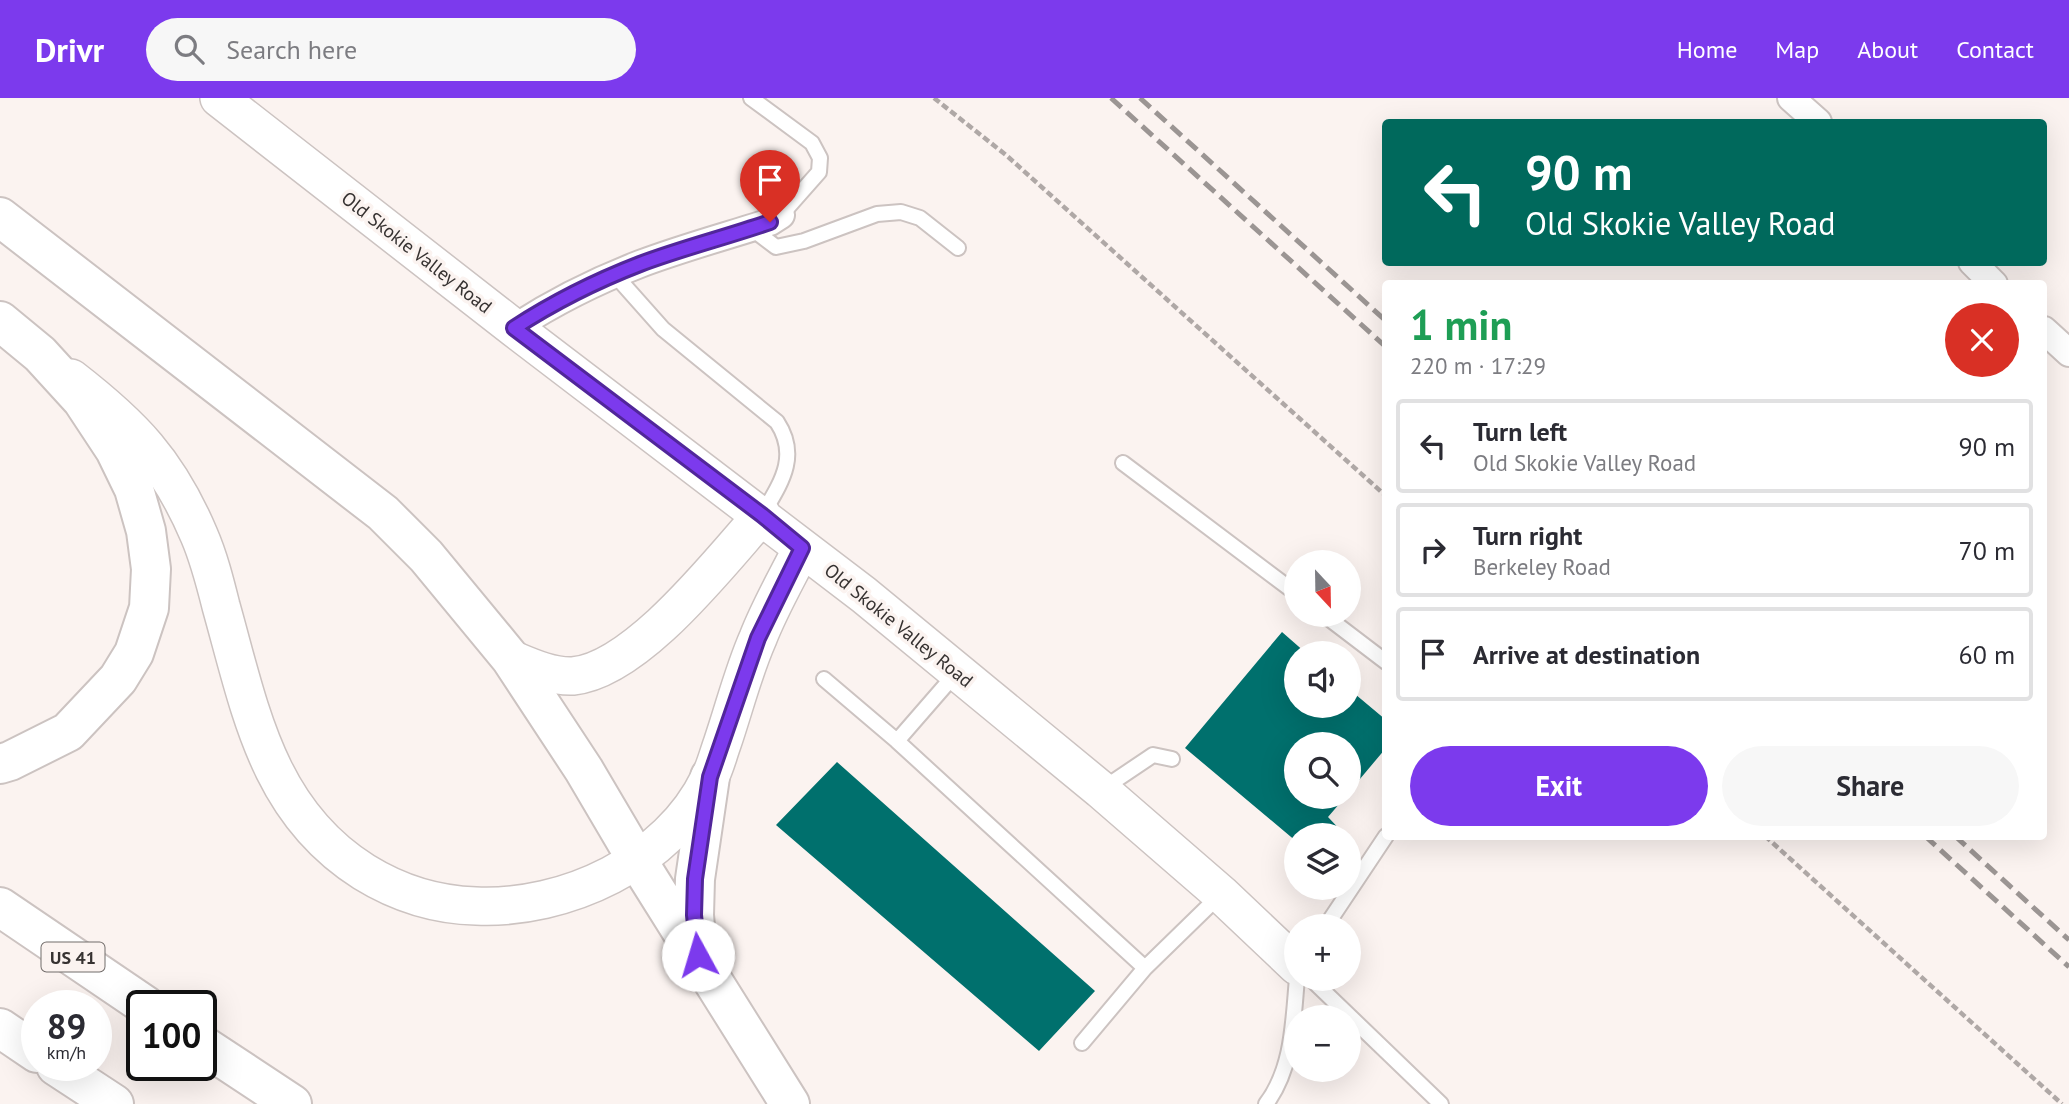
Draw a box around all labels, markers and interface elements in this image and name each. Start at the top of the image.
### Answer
search box [146,18,636,81]
text: Drivr [35,28,104,71]
icon: search [170,30,208,68]
text: Search here [226,33,357,66]
text: Home [1677,34,1737,65]
text: Map [1775,34,1819,65]
text: About [1857,34,1918,65]
text: Contact [1956,34,2034,65]
text: 90 m [1525,140,1632,204]
icon: left [1410,147,1501,238]
pin [740,150,800,222]
icon: arrive [751,161,789,199]
street label: Old Skokie Valley Road [337,186,497,318]
text: Old Skokie Valley Road [1525,202,1836,244]
text: 1 min [1410,297,1512,352]
button: close [1945,303,2019,377]
text: 220 m · 17:29 [1410,351,1546,380]
text: Turn left [1473,415,1567,448]
icon: left [1414,427,1452,465]
text: 90 m [1959,430,2015,463]
text: Old Skokie Valley Road [1473,448,1696,477]
text: Turn right [1473,519,1582,552]
icon: right [1414,531,1452,569]
text: 70 m [1959,534,2015,567]
north arrow [1284,550,1362,626]
map controls [1284,550,1361,1082]
text: Berkeley Road [1473,552,1611,581]
street label: Old Skokie Valley Road [820,558,978,692]
icon: arrive [1414,635,1452,673]
text: Arrive at destination [1473,638,1700,671]
text: 60 m [1959,638,2015,671]
button: sound [1284,641,1361,718]
button: search [1284,732,1361,809]
button: Exit [1410,746,1708,826]
button: Share [1722,746,2019,826]
button: layers [1284,823,1361,900]
button: + [1284,914,1361,991]
position arrow [661,918,735,992]
road number: US 41 [42,942,104,972]
speed limit sign: 100 [126,990,217,1081]
text: 89 [47,1003,86,1049]
button: − [1284,1005,1361,1082]
text: km/h [47,1041,86,1064]

